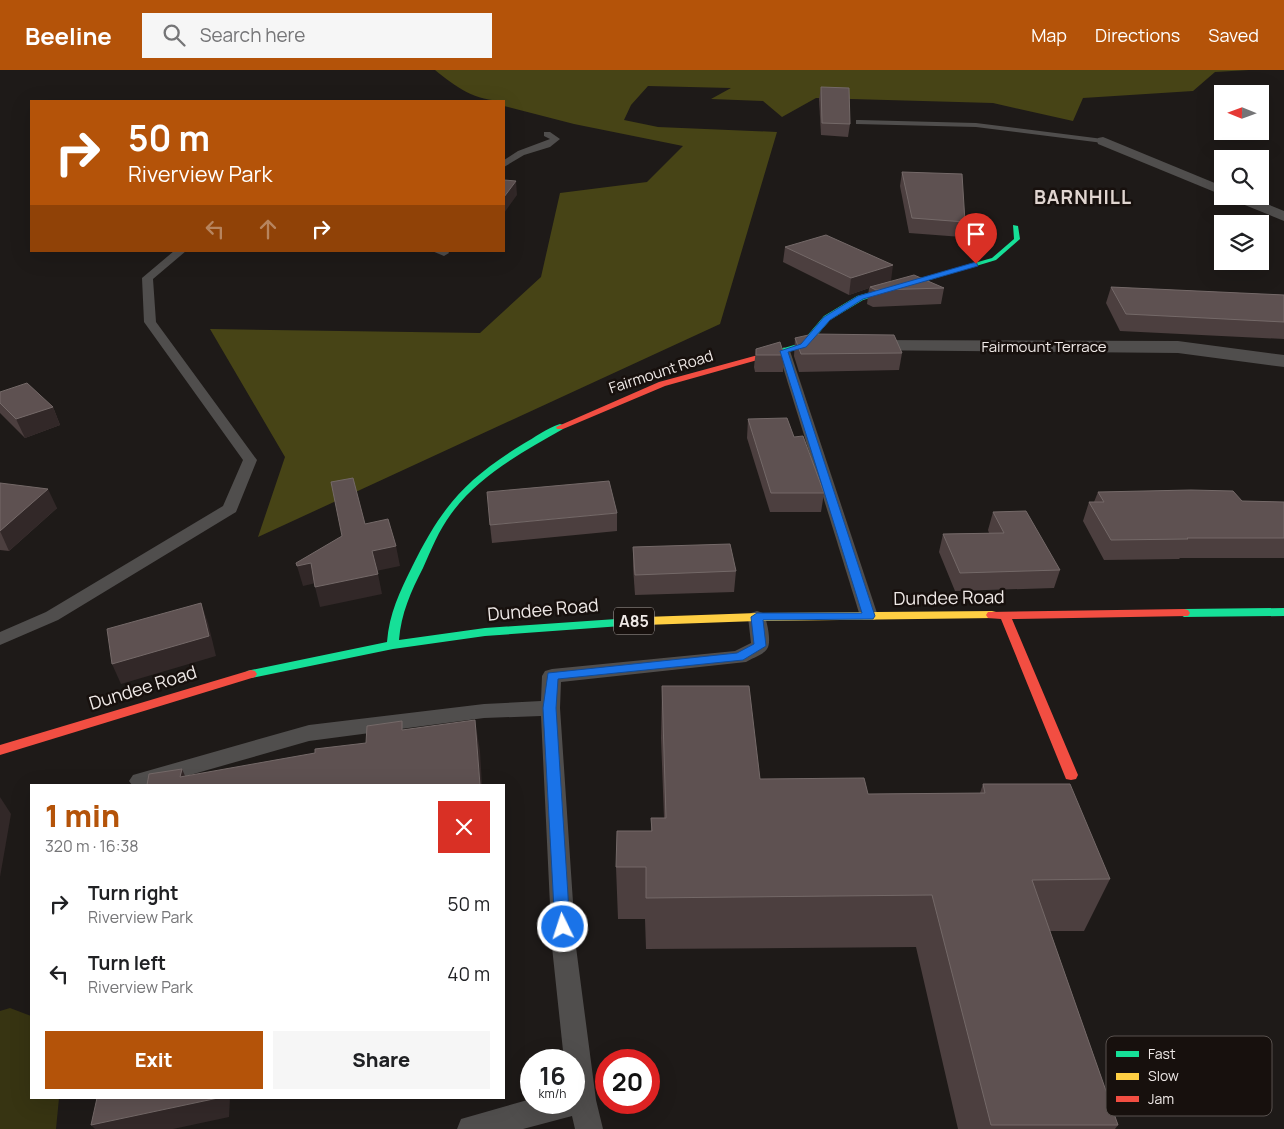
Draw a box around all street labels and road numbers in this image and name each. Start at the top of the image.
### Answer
street label: Fairmount Terrace [981,336,1107,357]
street label: Fairmount Road [606,345,716,398]
street label: Dundee Road [893,584,1005,610]
street label: Dundee Road [486,592,599,626]
road number: A85 [614,608,654,634]
street label: Dundee Road [86,659,199,715]

